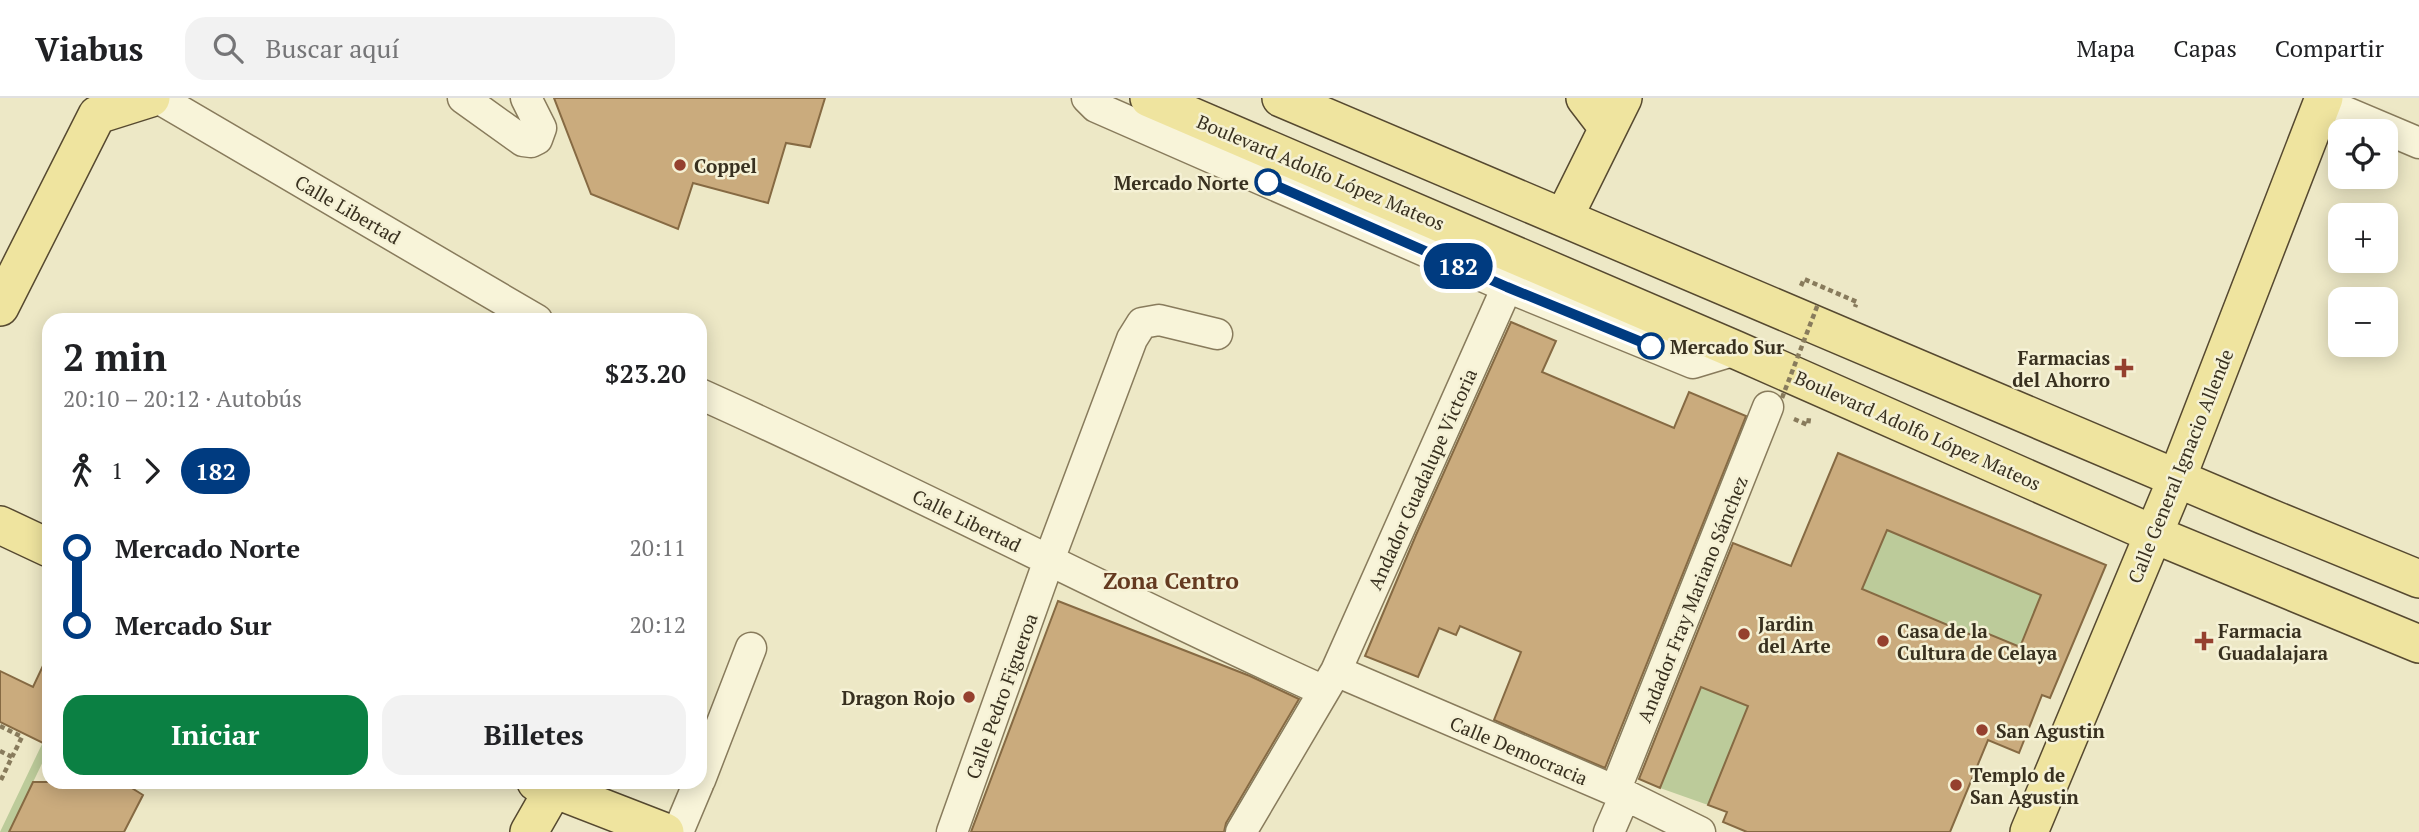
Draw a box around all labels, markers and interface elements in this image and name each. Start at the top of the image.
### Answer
search box [185,17,675,80]
text: Viabus [35,27,143,70]
icon: search [209,29,247,67]
text: Buscar aquí [265,31,399,65]
text: Mapa [2077,32,2135,64]
text: Capas [2173,32,2237,64]
text: Compartir [2275,32,2384,64]
street label: Boulevard Adolfo López Mateos [1193,108,1449,236]
map controls [2328,119,2398,357]
button: locate [2328,119,2398,189]
place label: Coppel [694,153,757,178]
marker: Coppel [672,157,688,173]
street label: Calle Libertad [291,169,406,250]
marker: Mercado Norte [1255,169,1281,195]
place label: Mercado Norte [1114,170,1249,195]
button: + [2328,203,2398,273]
line badge: 182 [1418,243,1498,289]
text: 182 [1438,250,1478,282]
button: − [2328,287,2398,357]
text: 2 min [63,332,167,382]
marker: Mercado Sur [1638,333,1664,359]
place label: Mercado Sur [1670,334,1785,359]
place label: Farmacias del Ahorro [2012,345,2110,392]
street label: Calle General Ignacio Allende [2122,345,2238,587]
text: $23.20 [605,356,686,390]
marker: Farmacias del Ahorro [2116,360,2132,376]
street label: Andador Guadalupe Victoria [1362,364,1482,594]
street label: Boulevard Adolfo López Mateos [1791,364,2045,496]
text: 20:10 – 20:12 · Autobús [63,383,302,414]
icon: walk [63,452,101,490]
icon: forward [133,452,171,490]
text: 1 [111,455,123,486]
text: 182 [195,455,236,487]
street label: Andador Fray Mariano Sánchez [1631,472,1753,726]
street label: Calle Libertad [908,483,1026,557]
text: Mercado Norte [115,531,300,565]
text: 20:11 [629,532,686,563]
district label: Zona Centro [1103,565,1239,596]
text: Mercado Sur [115,608,271,642]
text: 20:12 [629,609,686,640]
street label: Calle Pedro Figueroa [959,609,1043,782]
place label: Jardin del Arte [1758,611,1831,658]
place label: Casa de la Cultura de Celaya [1897,618,2058,665]
place label: Farmacia Guadalajara [2218,618,2329,665]
marker: Jardin del Arte [1736,626,1752,642]
marker: Casa de la Cultura de Celaya [1875,633,1891,649]
marker: Farmacia Guadalajara [2196,633,2212,649]
place label: Dragon Rojo [841,685,955,710]
marker: Dragon Rojo [961,689,977,705]
button: Iniciar [63,695,368,775]
button: Billetes [382,695,686,775]
street label: Calle Democracia [1446,710,1592,790]
place label: San Agustin [1996,718,2106,743]
marker: San Agustin [1974,722,1990,738]
place label: Templo de San Agustin [1970,762,2080,809]
marker: Templo de San Agustin [1948,777,1964,793]

